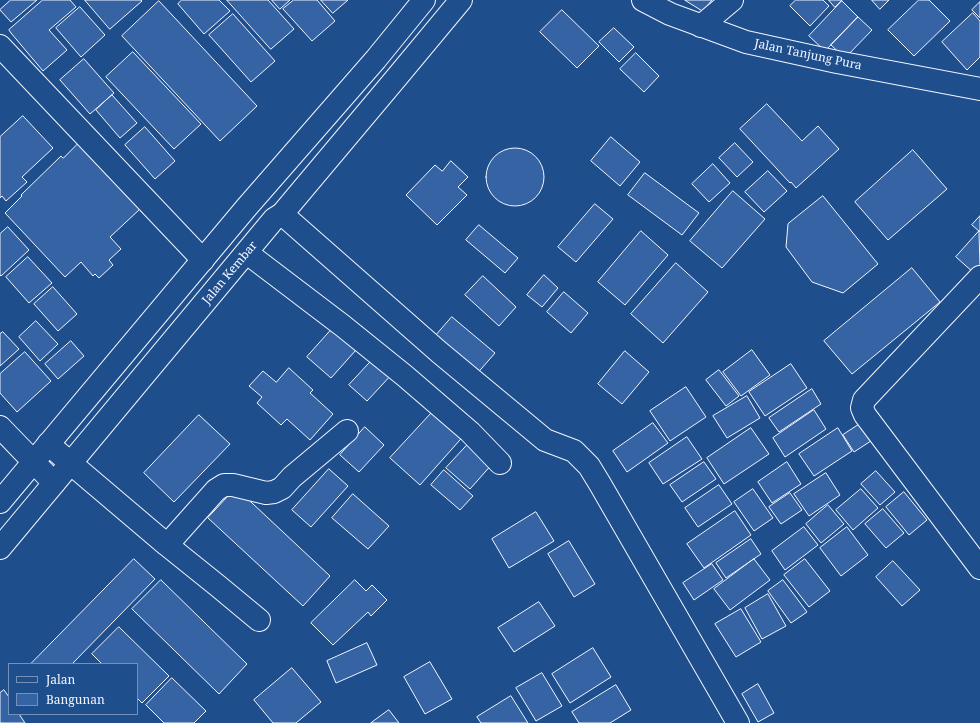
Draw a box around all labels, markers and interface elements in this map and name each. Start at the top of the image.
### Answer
street label: Jalan Tanjung Pura [753,37,863,73]
street label: Jalan Kembar [199,238,261,308]
legend [8,663,138,715]
text: Jalan [46,671,75,688]
text: Bangunan [46,691,105,708]

